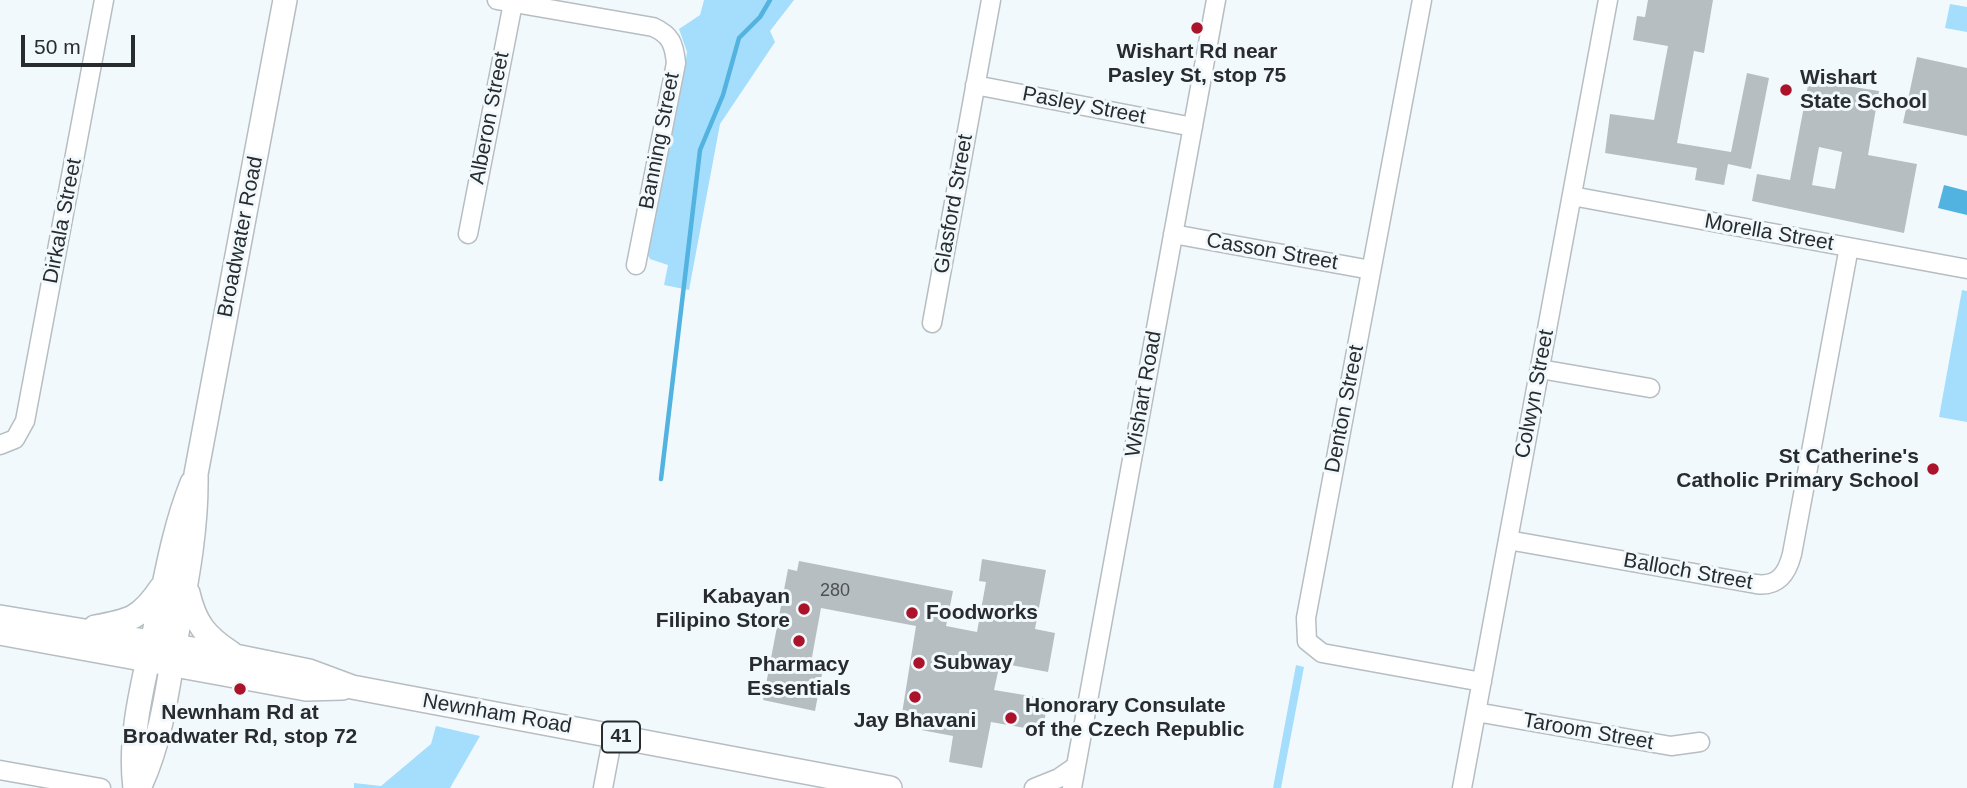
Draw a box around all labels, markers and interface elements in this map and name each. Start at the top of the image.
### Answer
marker: Wishart Rd near Pasley St, stop 75 [1189,20,1205,36]
scale bar [24,21,138,65]
text: 50 m [34,35,81,58]
place label: Wishart Rd near Pasley St, stop 75 [1108,39,1286,89]
street label: Alberon Street [465,50,515,186]
place label: Wishart State School [1800,65,1927,115]
street label: Banning Street [634,70,686,212]
street label: Pasley Street [1020,82,1148,130]
marker: Wishart State School [1778,82,1794,98]
street label: Glasford Street [929,132,979,276]
street label: Broadwater Road [213,154,269,320]
street label: Dirkala Street [38,156,88,286]
street label: Morella Street [1702,209,1836,257]
street label: Casson Street [1204,228,1340,276]
street label: Colwyn Street [1510,327,1560,461]
street label: Wishart Road [1121,329,1167,459]
street label: Denton Street [1320,343,1370,475]
place label: St Catherine's Catholic Primary School [1676,444,1919,494]
marker: St Catherine's Catholic Primary School [1925,461,1941,477]
street label: Balloch Street [1621,548,1755,596]
house number: 280 [820,580,850,602]
place label: Kabayan Filipino Store [656,584,790,634]
place label: Foodworks [926,600,1038,626]
marker: Kabayan Filipino Store [796,601,812,617]
marker: Foodworks [904,605,920,621]
marker: Pharmacy Essentials [791,633,807,649]
place label: Subway [933,650,1012,676]
place label: Pharmacy Essentials [747,652,851,702]
marker: Subway [911,655,927,671]
marker: Newnham Rd at Broadwater Rd, stop 72 [232,681,248,697]
street label: Newnham Road [421,689,573,739]
marker: Jay Bhavani [907,689,923,705]
place label: Honorary Consulate of the Czech Republic [1025,693,1244,743]
place label: Newnham Rd at Broadwater Rd, stop 72 [123,700,357,750]
place label: Jay Bhavani [854,708,976,734]
street label: Taroom Street [1521,708,1655,756]
marker: Honorary Consulate of the Czech Republic [1003,710,1019,726]
road number: 41 [602,722,640,752]

